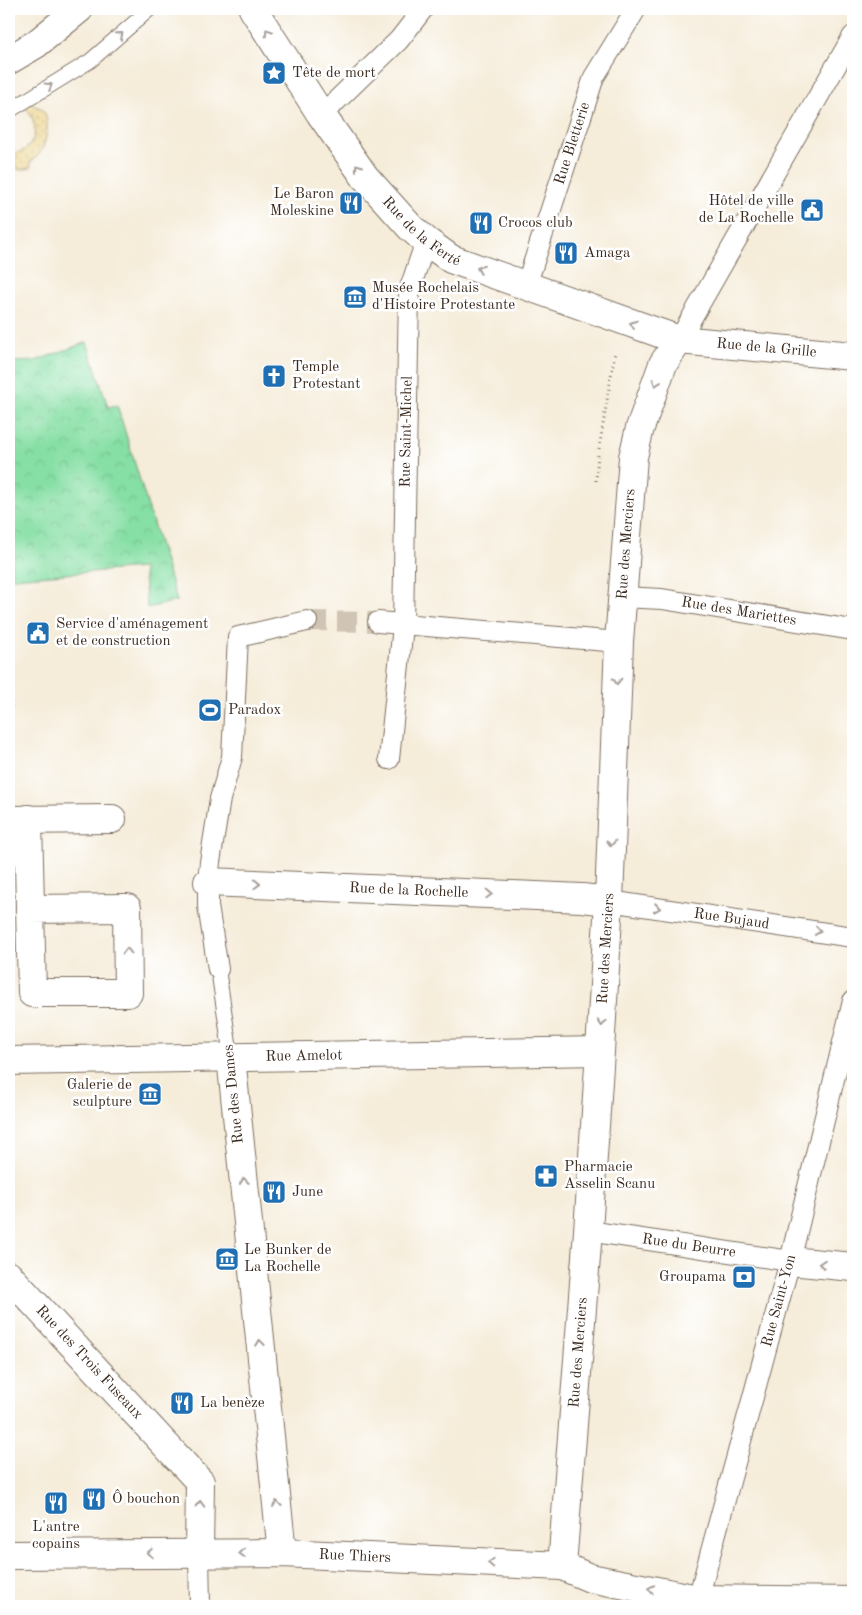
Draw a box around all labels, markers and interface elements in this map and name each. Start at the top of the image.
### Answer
one-way arrow [264,28,274,37]
one-way arrow [114,32,123,41]
place icon: Tête de mort [261,60,287,86]
place label: Tête de mort [292,66,376,81]
one-way arrow [44,83,53,93]
street label: Rue Bletterie [552,100,593,186]
one-way arrow [355,163,364,173]
place label: Le Baron Moleskine [270,187,334,219]
restaurant icon: Le Baron Moleskine [338,190,364,216]
street label: Rue de la Ferté [379,194,462,269]
place label: Hôtel de ville de La Rochelle [699,194,794,226]
public building icon: Hôtel de ville de La Rochelle [799,197,825,223]
restaurant icon: Crocos club [468,210,494,236]
place label: Crocos club [498,216,573,231]
restaurant icon: Amaga [553,240,579,266]
place label: Amaga [584,246,631,261]
one-way arrow [476,265,485,275]
place label: Musée Rochelais d'Histoire Protestante [372,281,515,313]
museum icon: Musée Rochelais d'Histoire Protestante [342,284,368,310]
one-way arrow [629,320,638,330]
street label: Rue de la Grille [716,336,817,360]
place label: Temple Protestant [292,360,360,392]
church icon: Temple Protestant [261,363,287,389]
street label: Rue Saint-Michel [398,376,415,488]
one-way arrow [652,378,662,386]
street label: Rue des Merciers [615,488,638,600]
street label: Rue des Mariettes [680,595,798,628]
place label: Service d'aménagement et de construction [56,617,208,649]
public building icon: Service d'aménagement et de construction [25,620,51,646]
one-way arrow [612,678,622,685]
sports icon: Paradox [197,697,223,723]
place label: Paradox [228,703,281,718]
one-way arrow [606,840,616,848]
one-way arrow [253,879,261,890]
street label: Rue de la Rochelle [349,881,469,901]
one-way arrow [486,889,494,900]
street label: Rue des Merciers [595,893,617,1005]
one-way arrow [654,902,662,913]
street label: Rue Bujaud [693,906,771,932]
one-way arrow [814,926,822,936]
one-way arrow [122,947,132,954]
one-way arrow [596,1019,607,1027]
street label: Rue des Dames [221,1044,247,1144]
street label: Rue Amelot [265,1048,343,1064]
place label: Galerie de sculpture [67,1078,132,1110]
museum icon: Galerie de sculpture [137,1081,163,1107]
place label: Pharmacie Asselin Scanu [564,1160,655,1192]
pharmacy icon: Pharmacie Asselin Scanu [533,1163,559,1189]
one-way arrow [239,1177,250,1185]
restaurant icon: June [261,1179,287,1205]
place label: June [292,1185,323,1200]
street label: Rue du Beurre [641,1232,737,1260]
place label: Le Bunker de La Rochelle [244,1243,331,1275]
museum icon: Le Bunker de La Rochelle [214,1246,240,1272]
street label: Rue Saint-Yon [759,1253,799,1349]
one-way arrow [817,1259,825,1270]
bank icon: Groupama [731,1264,757,1290]
place label: Groupama [659,1270,727,1285]
street label: Rue des Merciers [567,1297,590,1409]
street label: Rue des Trois Fuseaux [33,1303,146,1423]
one-way arrow [255,1338,266,1346]
restaurant icon: La benèze [169,1390,195,1416]
place label: La benèze [200,1396,265,1411]
restaurant icon: Ô bouchon [81,1486,107,1512]
place label: Ô bouchon [112,1489,180,1507]
restaurant icon: L'antre copains [43,1490,69,1516]
one-way arrow [195,1500,205,1508]
one-way arrow [272,1500,283,1508]
place label: L'antre copains [32,1520,80,1552]
street label: Rue Thiers [318,1547,391,1566]
one-way arrow [146,1548,154,1559]
one-way arrow [237,1548,245,1558]
one-way arrow [487,1558,495,1568]
one-way arrow [646,1585,655,1595]

